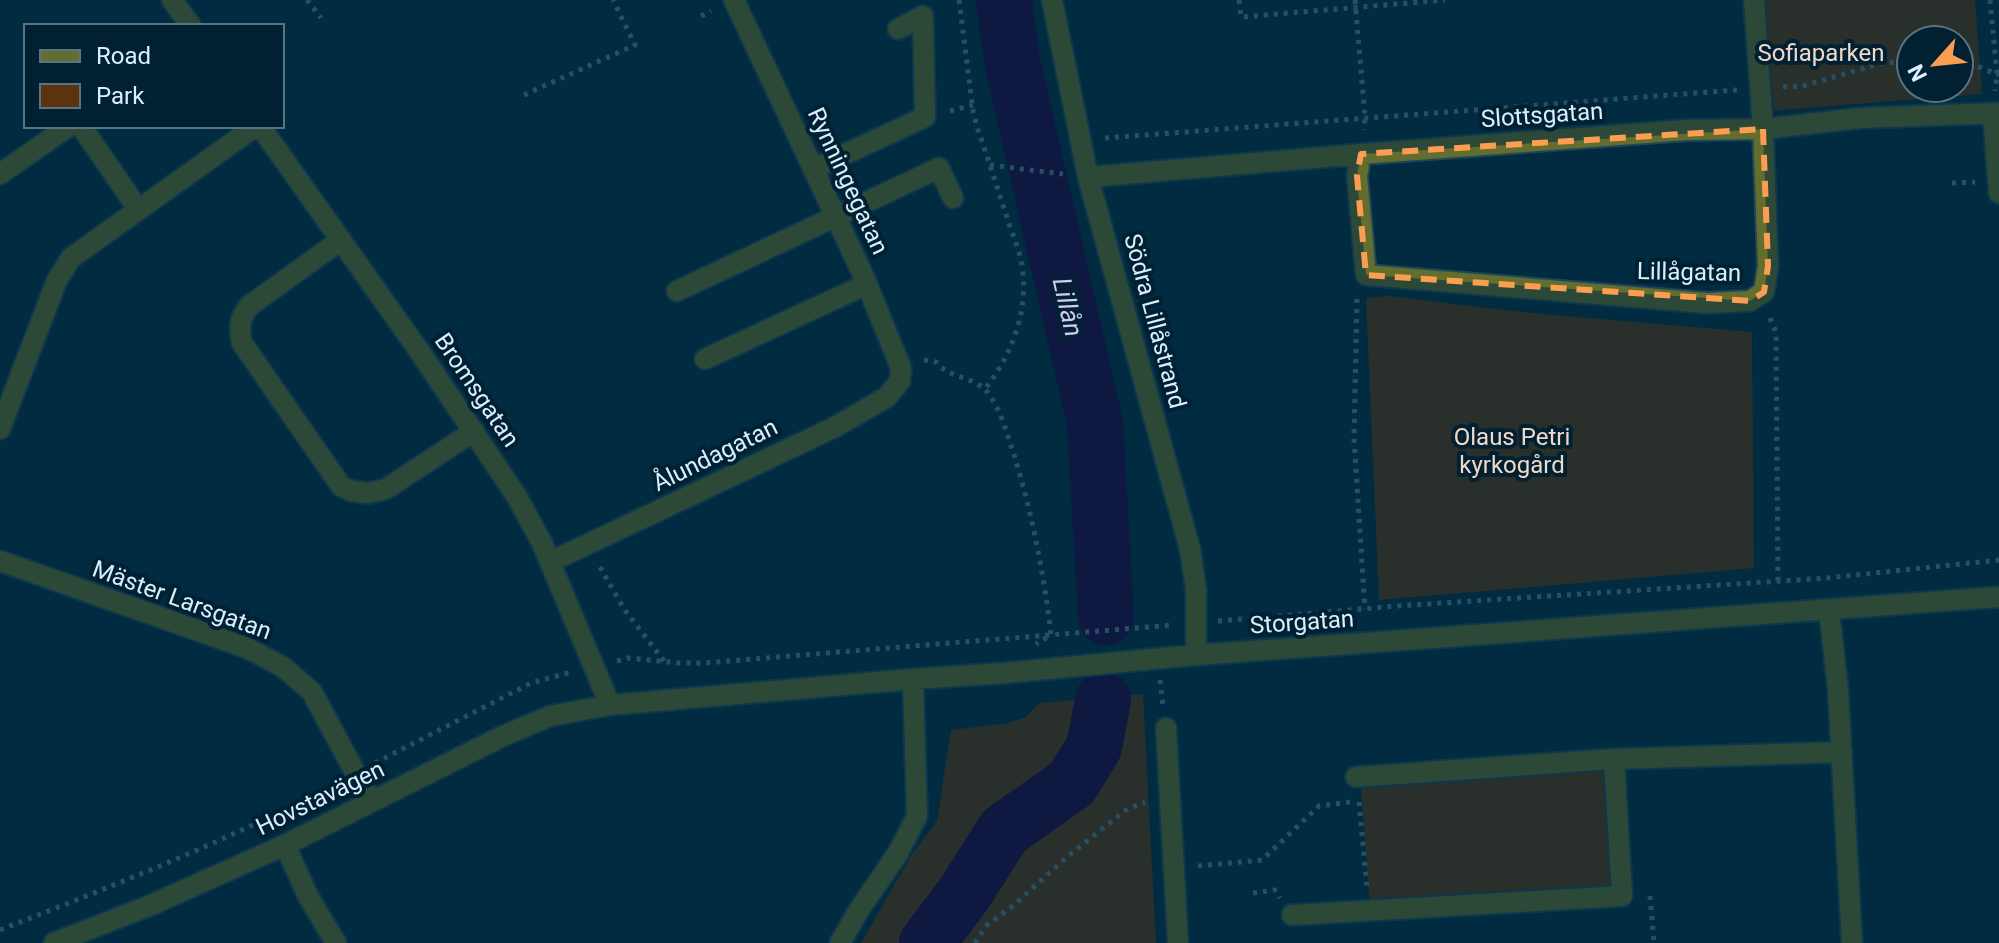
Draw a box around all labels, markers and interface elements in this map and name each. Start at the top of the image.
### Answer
legend [24,24,284,128]
north arrow [1895,24,1975,104]
park label: Sofiaparken [1758,39,1884,67]
text: Road [96,42,151,70]
text: N [1903,60,1932,85]
text: Park [96,82,145,110]
street label: Slottsgatan [1480,97,1604,133]
street label: Rynningegatan [802,103,894,259]
street label: Södra Lillåstrand [1118,231,1192,411]
street label: Lillågatan [1637,257,1741,287]
water label: Lillån [1047,275,1089,339]
street label: Bromsgatan [429,328,525,452]
street label: Ålundagatan [648,412,782,497]
park label: Olaus Petri kyrkogård [1454,423,1570,479]
street label: Mäster Larsgatan [89,555,275,645]
street label: Storgatan [1249,604,1355,640]
street label: Hovstavägen [251,755,389,841]

